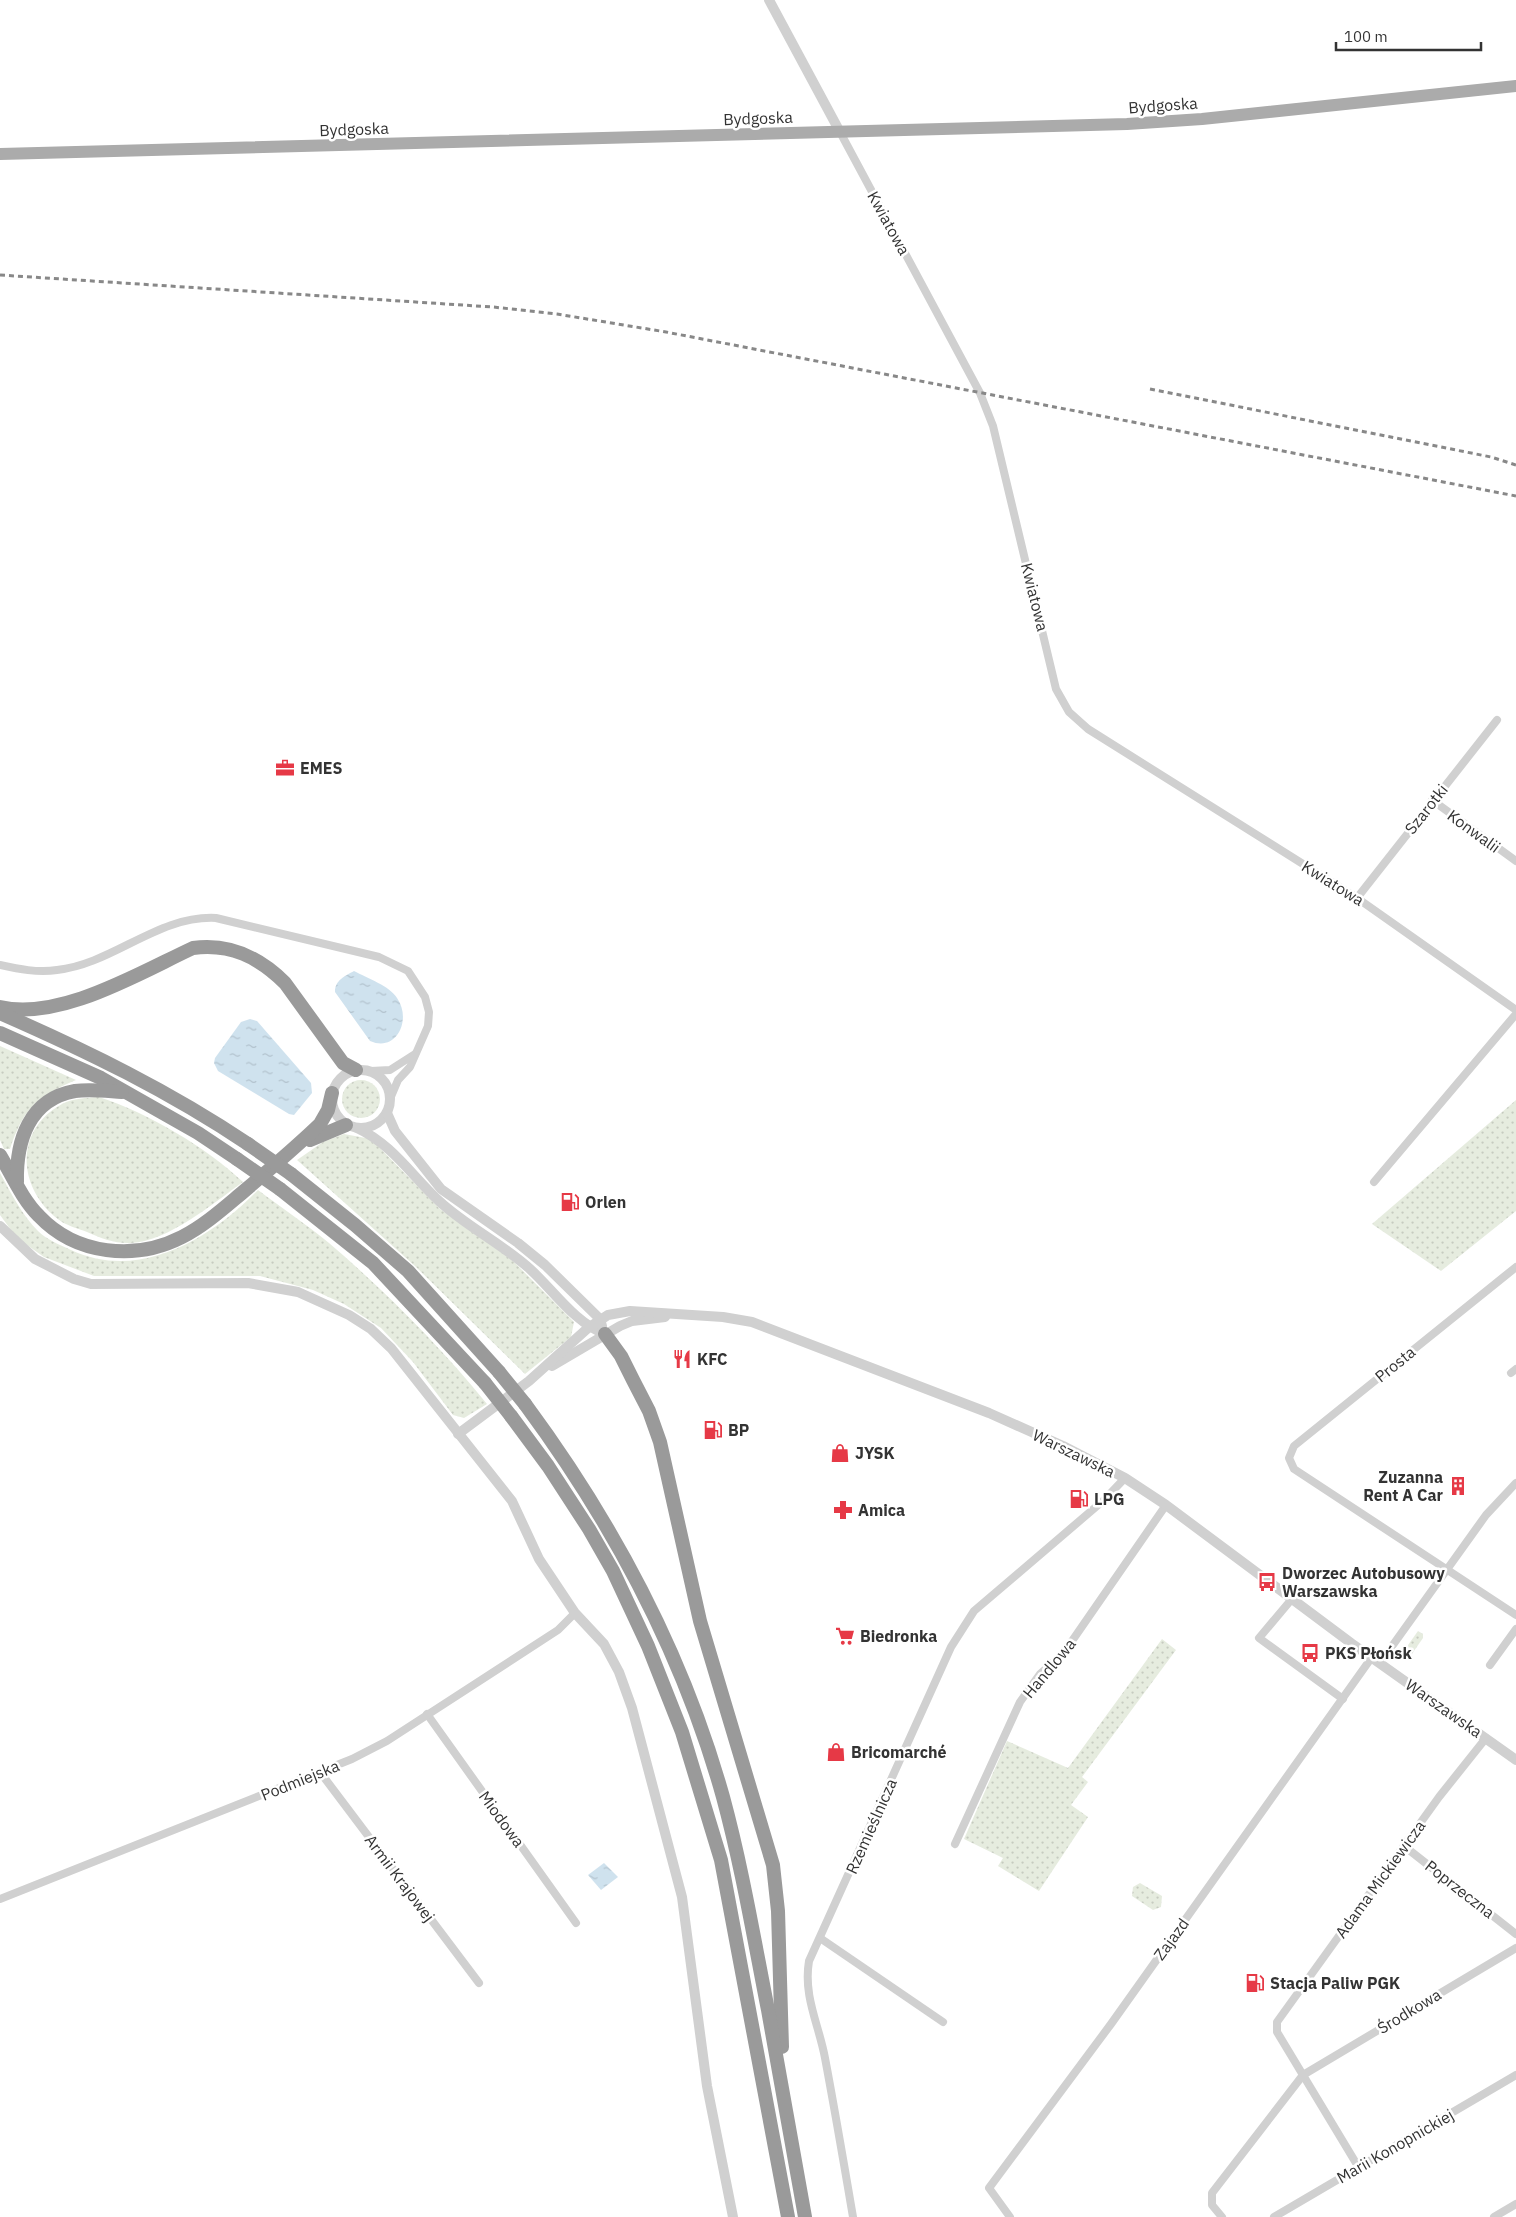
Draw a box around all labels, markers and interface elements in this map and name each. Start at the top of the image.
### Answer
scale bar [1336,20,1481,52]
text: 100 m [1344,27,1388,46]
street label: Bydgoska [1128,93,1199,117]
street label: Bydgoska [723,107,794,129]
street label: Bydgoska [319,118,390,140]
street label: Kwiatowa [863,188,915,259]
street label: Kwiatowa [1017,561,1053,634]
office icon: EMES [274,757,296,779]
place label: EMES [300,758,343,778]
street label: Szarotki [1400,780,1452,838]
street label: Konwalii [1444,805,1504,857]
street label: Kwiatowa [1298,856,1368,910]
fuel station icon: Orlen [559,1191,581,1213]
place label: Orlen [585,1192,626,1212]
street label: Prosta [1371,1341,1420,1386]
restaurant icon: KFC [671,1348,693,1370]
place label: KFC [697,1349,727,1369]
fuel station icon: BP [702,1419,724,1441]
place label: BP [728,1420,749,1440]
street label: Warszawska [1030,1425,1119,1482]
shop icon: JYSK [829,1442,851,1464]
place label: JYSK [855,1443,895,1463]
place label: Zuzanna Rent A Car [1363,1467,1444,1505]
building icon: Zuzanna Rent A Car [1447,1475,1469,1497]
fuel station icon: LPG [1068,1488,1090,1510]
place label: LPG [1094,1489,1124,1509]
pharmacy icon: Amica [832,1499,854,1521]
place label: Amica [858,1500,905,1520]
place label: Dworzec Autobusowy Warszawska [1282,1563,1445,1601]
bus stop icon: Dworzec Autobusowy Warszawska [1256,1571,1278,1593]
supermarket icon: Biedronka [834,1625,856,1647]
place label: Biedronka [860,1626,937,1646]
street label: Handlowa [1018,1634,1080,1702]
bus stop icon: PKS Płońsk [1299,1642,1321,1664]
place label: PKS Płońsk [1325,1643,1412,1663]
street label: Warszawska [1402,1674,1487,1742]
shop icon: Bricomarché [825,1741,847,1763]
place label: Bricomarché [851,1742,947,1762]
street label: Podmiejska [258,1755,343,1805]
street label: Rzemieślnicza [841,1775,901,1877]
street label: Miodowa [475,1787,529,1851]
street label: Adama Mickiewicza [1331,1816,1430,1942]
street label: Armii Krajowej [361,1830,439,1926]
street label: Poprzeczna [1421,1856,1499,1923]
street label: Zajazd [1149,1914,1193,1964]
fuel station icon: Stacja Paliw PGK [1244,1972,1266,1994]
place label: Stacja Paliw PGK [1270,1973,1400,1993]
street label: Środkowa [1373,1983,1445,2038]
street label: Marii Konopnickiej [1333,2104,1457,2188]

